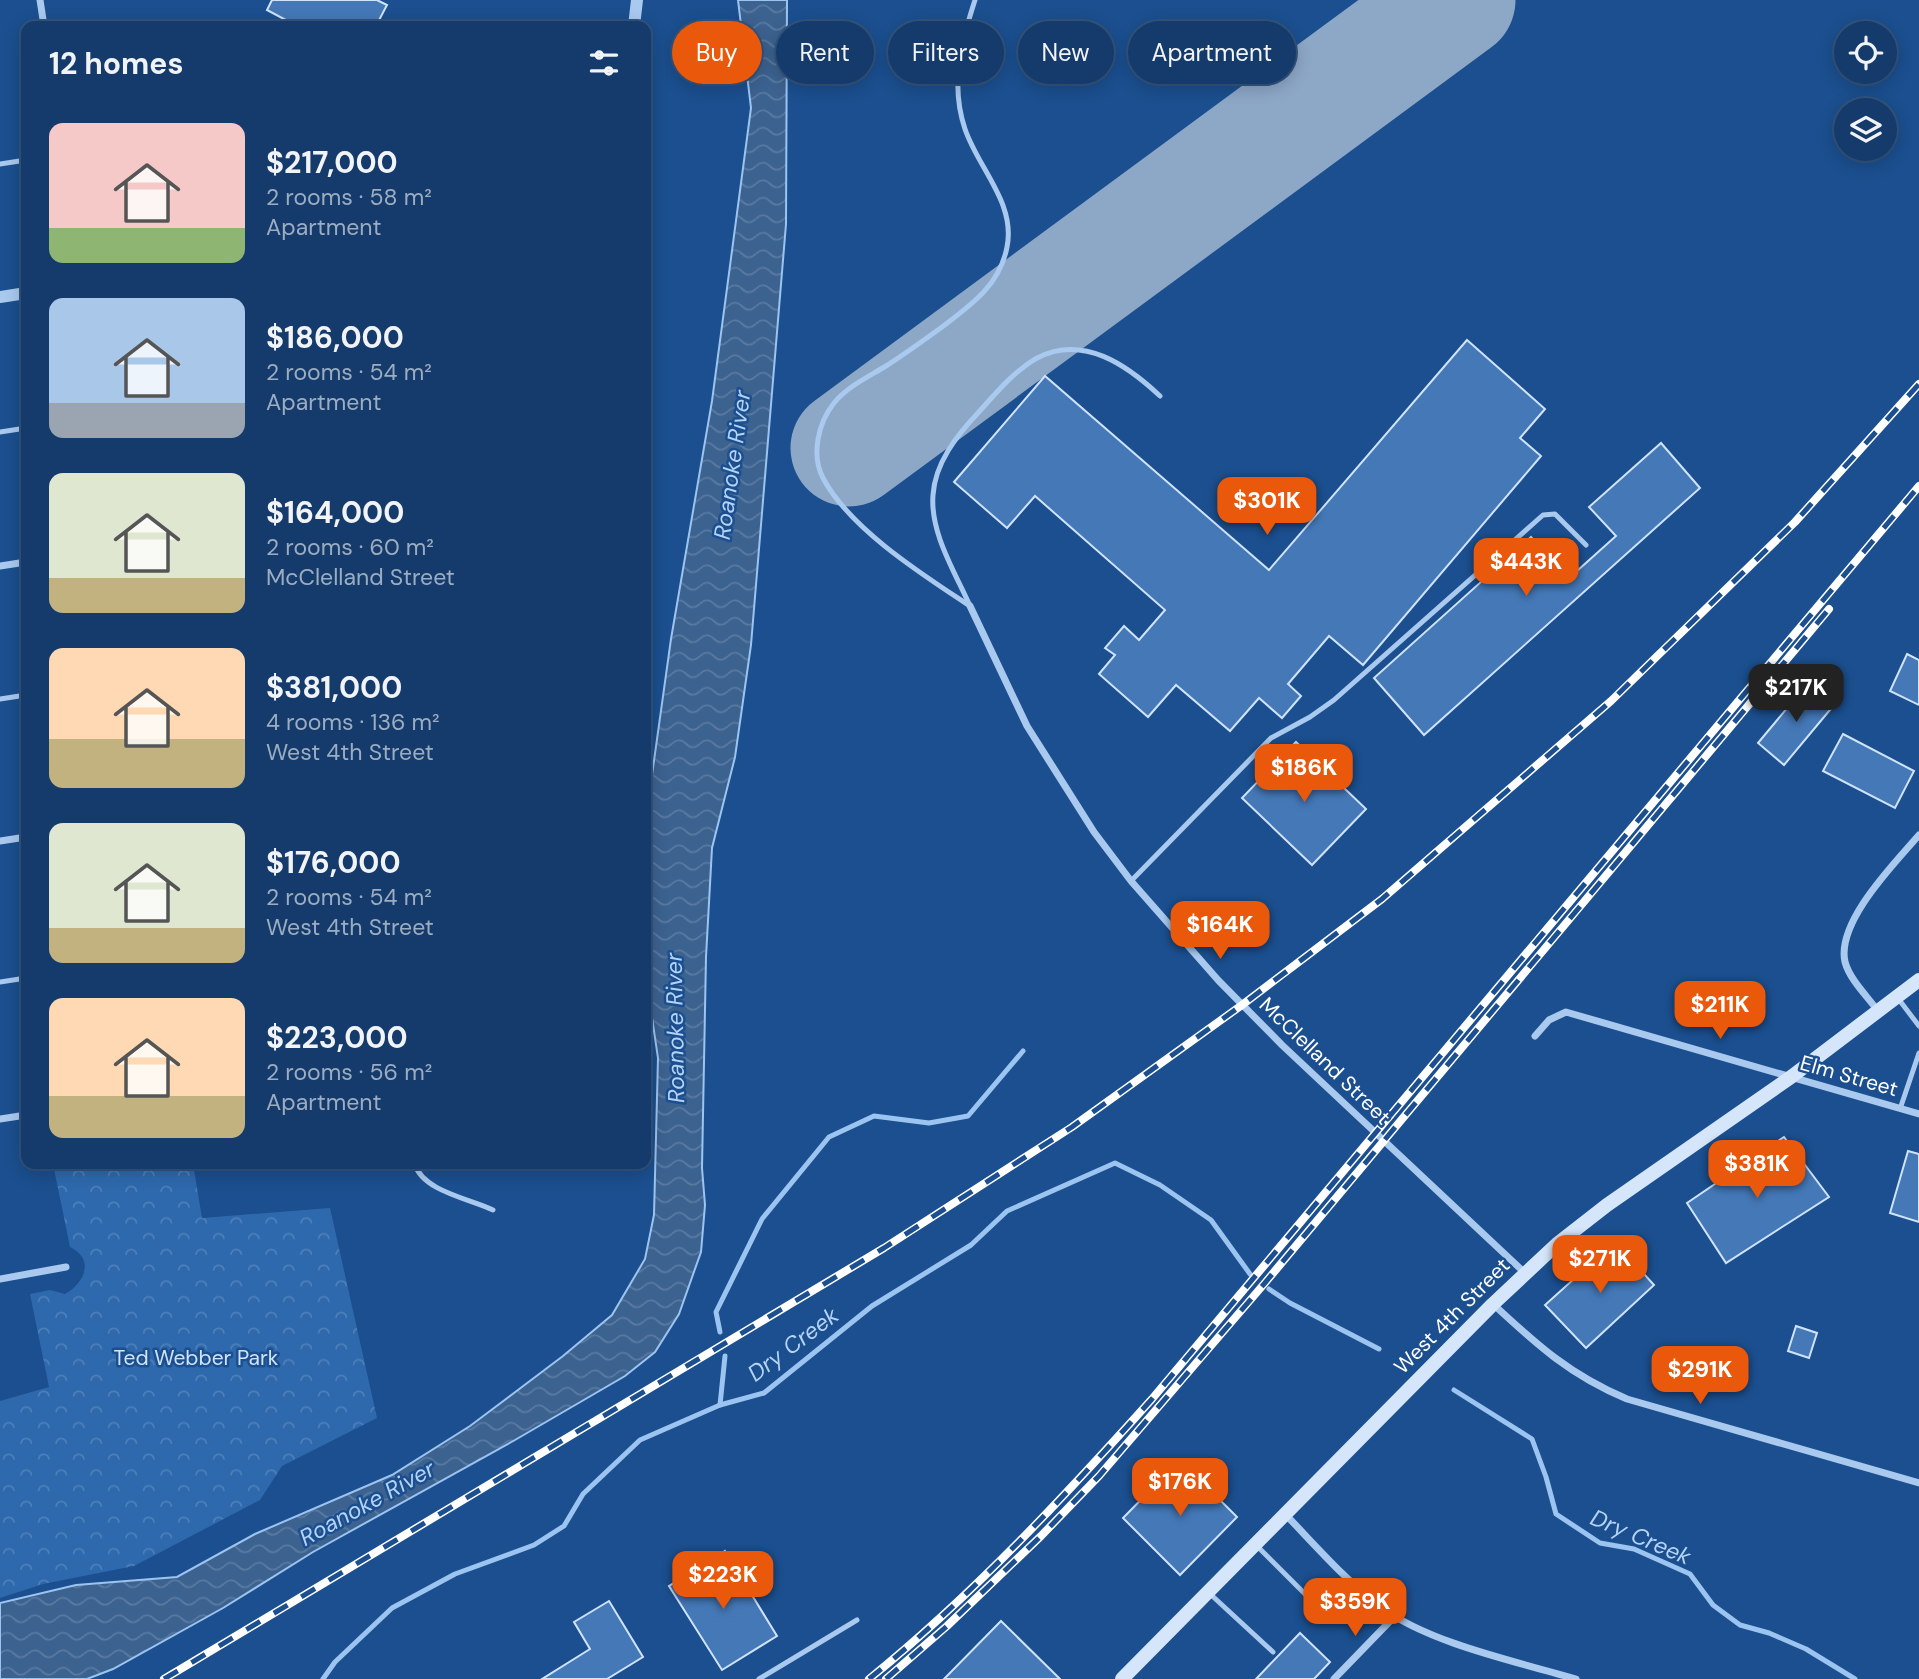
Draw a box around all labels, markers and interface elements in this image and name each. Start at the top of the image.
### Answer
chip: Buy [672,21,762,84]
chip: Rent [776,21,874,84]
chip: Filters [888,21,1004,84]
chip: New [1018,21,1114,84]
chip: Apartment [1128,21,1296,84]
map controls [1834,21,1897,161]
button: locate [1834,21,1897,84]
text: 12 homes [49,44,183,83]
icon: filters [585,44,623,82]
button: layers [1834,98,1897,161]
text: $217,000 [266,143,398,182]
icon: home [105,151,189,235]
text: 2 rooms · 58 m² [266,182,432,212]
text: Apartment [266,212,381,242]
text: $186,000 [266,318,404,357]
icon: home [105,326,189,410]
text: 2 rooms · 54 m² [266,357,432,387]
text: Apartment [266,387,381,417]
water label: Roanoke River [707,387,758,542]
pin: $301K [1218,477,1316,537]
text: $301K [1233,485,1301,515]
text: $164,000 [266,493,404,532]
icon: home [105,501,189,585]
text: 2 rooms · 60 m² [266,532,434,562]
pin: $443K [1477,538,1575,598]
text: $443K [1490,546,1562,576]
text: McClelland Street [266,562,455,592]
pin: $217K [1747,664,1845,724]
text: $381,000 [266,668,402,707]
text: $217K [1765,672,1827,702]
icon: home [105,676,189,760]
text: 4 rooms · 136 m² [266,707,440,737]
text: West 4th Street [266,737,434,767]
pin: $186K [1255,744,1353,804]
text: $186K [1271,752,1337,782]
text: $176,000 [266,843,401,882]
icon: home [105,851,189,935]
text: 2 rooms · 54 m² [266,882,432,912]
pin: $164K [1171,902,1269,961]
text: $164K [1187,909,1253,939]
text: West 4th Street [266,912,434,942]
water label: Roanoke River [659,951,691,1103]
pin: $211K [1671,982,1769,1041]
text: $211K [1691,989,1749,1019]
street label: McClelland Street [1253,991,1397,1131]
text: $223,000 [266,1018,408,1057]
icon: home [105,1026,189,1110]
street label: Elm Street [1797,1049,1901,1103]
text: 2 rooms · 56 m² [266,1057,432,1087]
text: Apartment [266,1087,381,1117]
pin: $381K [1708,1140,1806,1200]
text: $381K [1724,1148,1790,1178]
pin: $271K [1551,1236,1649,1295]
text: $271K [1568,1243,1632,1273]
street label: West 4th Street [1388,1252,1516,1380]
water label: Dry Creek [741,1300,845,1388]
park label: Ted Webber Park [114,1344,279,1372]
pin: $291K [1651,1346,1749,1406]
text: $291K [1668,1354,1732,1384]
water label: Roanoke River [294,1453,441,1553]
pin: $176K [1131,1458,1229,1518]
text: $176K [1148,1466,1212,1496]
water label: Dry Creek [1586,1502,1696,1572]
pin: $223K [674,1552,772,1611]
text: $223K [688,1559,758,1589]
pin: $359K [1306,1578,1404,1638]
text: $359K [1319,1586,1391,1616]

